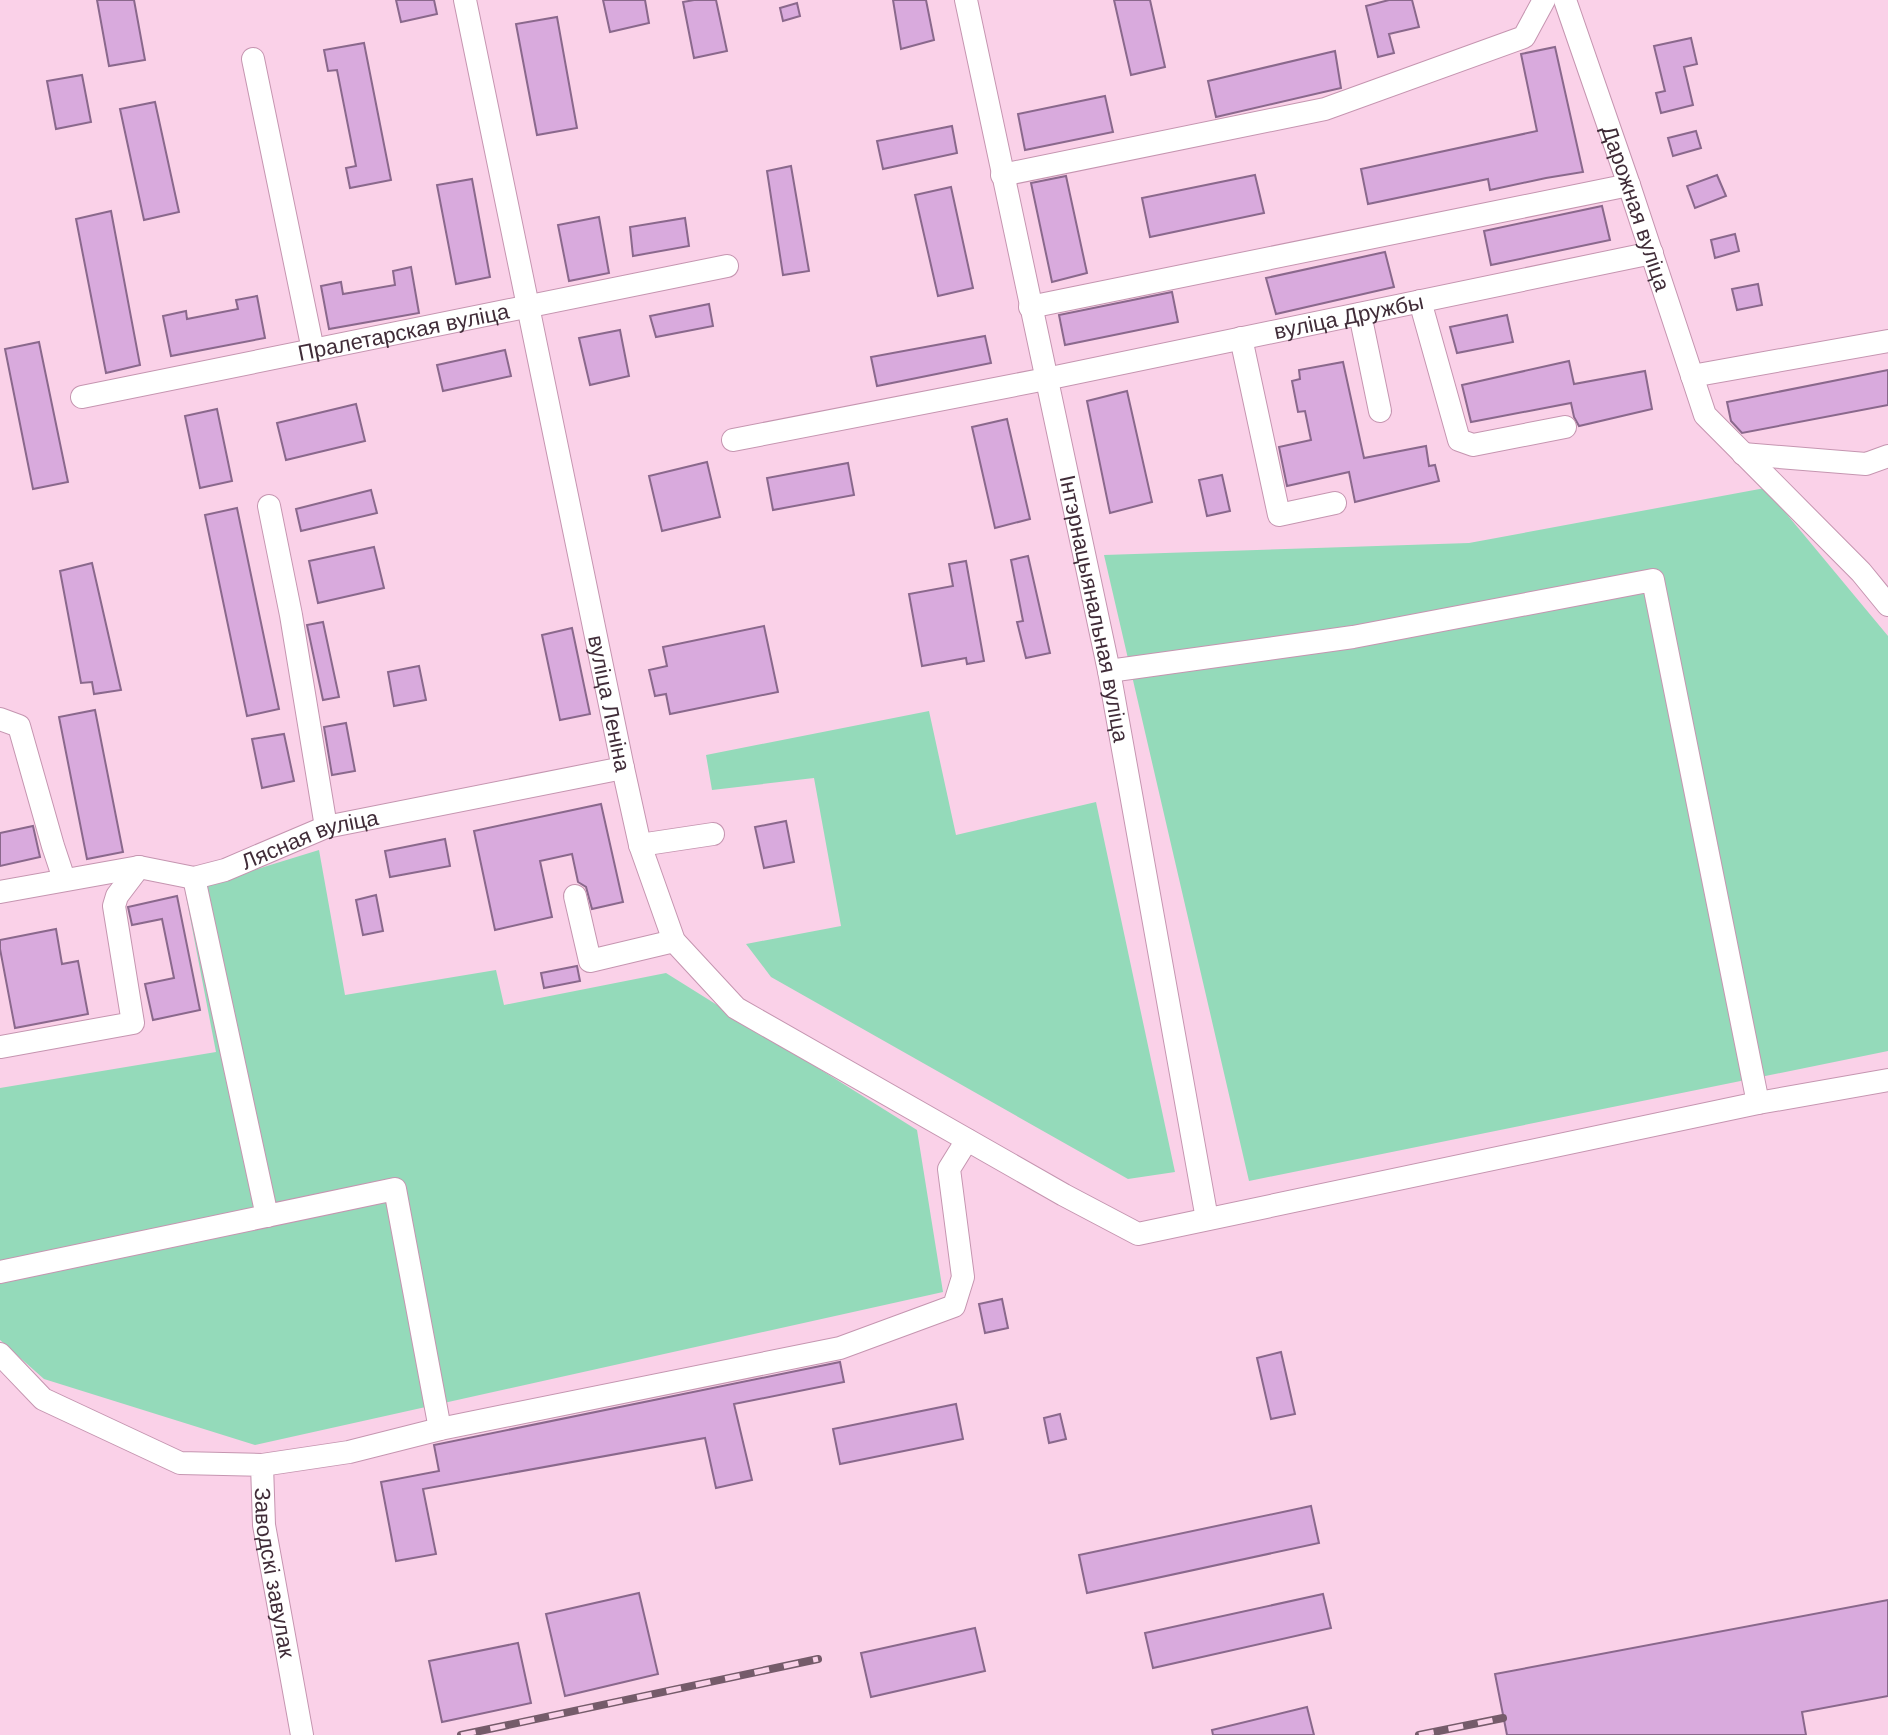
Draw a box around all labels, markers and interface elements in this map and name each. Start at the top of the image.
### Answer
street label: Дарожная вуліца [1596,122,1675,295]
street label: вуліца Дружбы [1272,289,1426,344]
street label: Пралетарская вуліца [296,298,512,366]
street label: Інтэрнацыянальная вуліца [1055,473,1134,745]
street label: вуліца Леніна [583,633,636,775]
street label: Лясная вуліца [237,805,381,875]
street label: Заводскі завулак [250,1487,300,1660]

